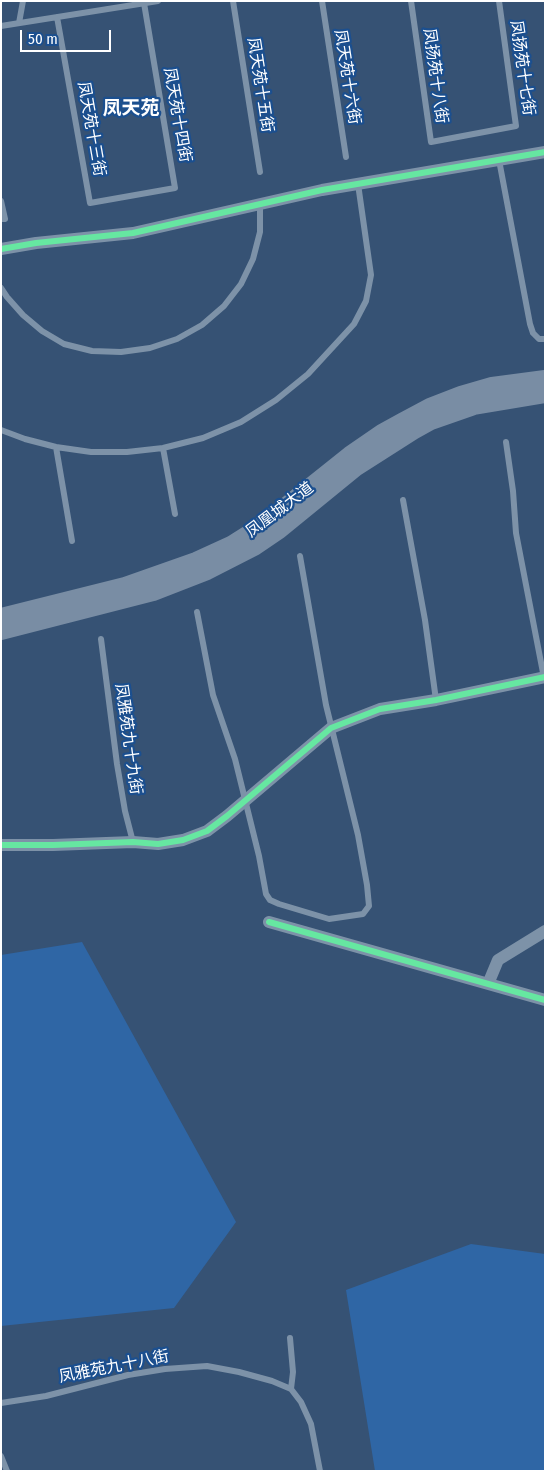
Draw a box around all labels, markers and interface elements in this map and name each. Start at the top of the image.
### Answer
street label: 凤扬苑十七街 [506,19,538,117]
scale bar [22,20,114,52]
street label: 凤扬苑十八街 [419,27,451,125]
street label: 凤天苑十六街 [330,28,364,126]
text: 50 m [28,30,58,48]
street label: 凤天苑十五街 [243,36,277,134]
street label: 凤天苑十四街 [159,66,195,164]
street label: 凤天苑十三街 [73,80,109,178]
district label: 凤天苑 [103,98,159,120]
street label: 凤凰城大道 [242,478,318,542]
street label: 凤雅苑九十九街 [111,682,145,796]
street label: 凤雅苑九十八街 [57,1347,171,1387]

